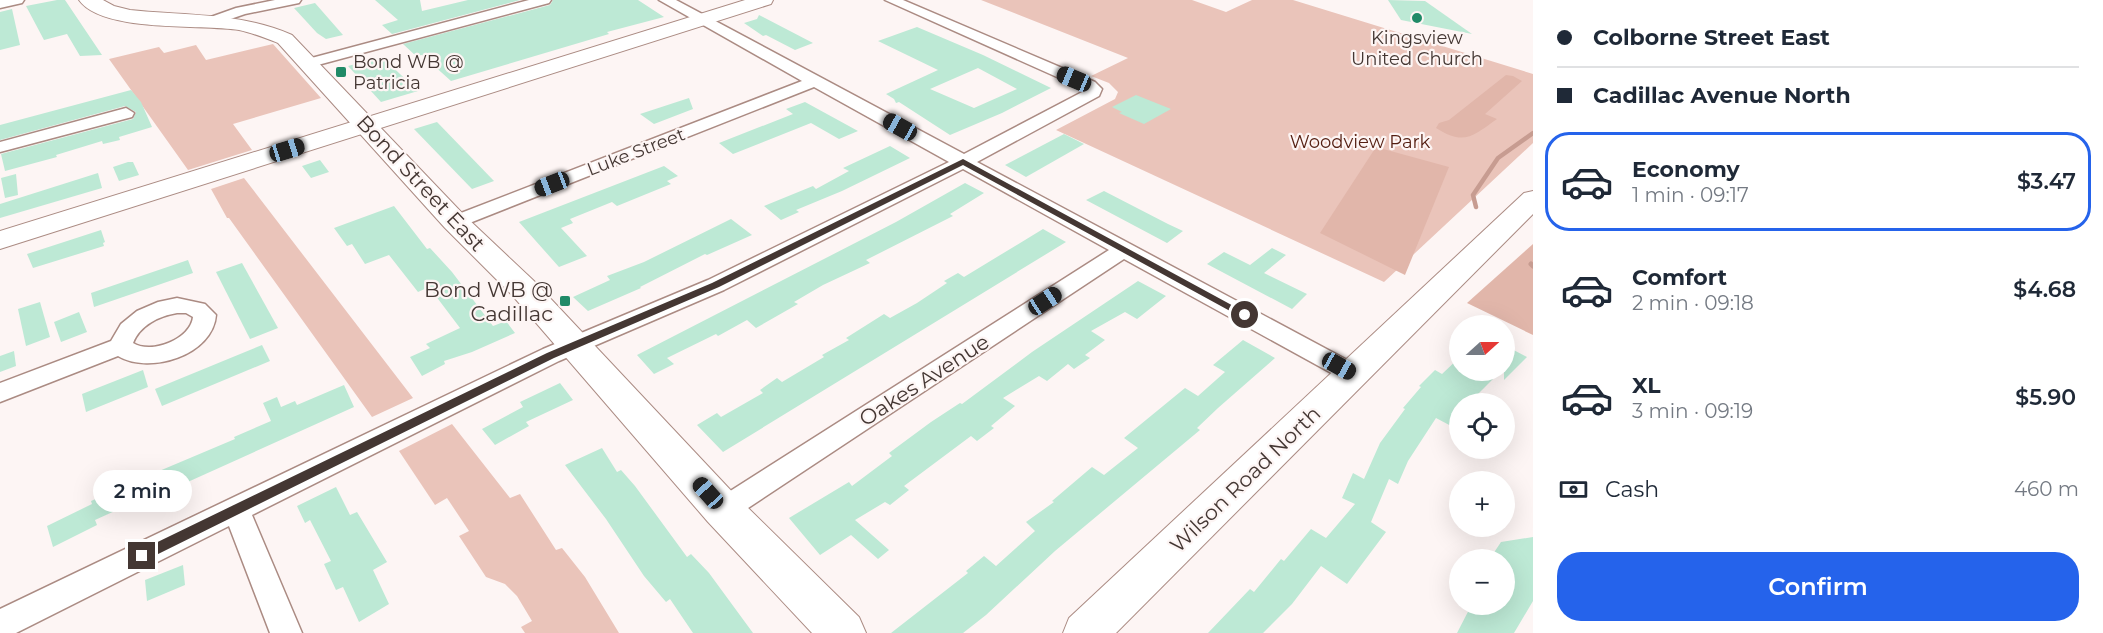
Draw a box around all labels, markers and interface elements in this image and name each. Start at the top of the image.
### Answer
marker: Kingsview United Church [1410,11,1424,25]
text: Colborne Street East [1593,24,1830,51]
place label: Kingsview United Church [1351,27,1483,70]
place label: Bond WB @ Patricia [353,51,464,94]
car [1054,64,1094,94]
marker: Bond WB @ Patricia [334,65,348,79]
text: Cadillac Avenue North [1593,82,1851,109]
street label: Bond Street East [352,110,490,256]
car [880,110,920,144]
street label: Luke Street [584,123,688,181]
park label: Woodview Park [1290,131,1431,153]
car [267,136,307,164]
icon: car [1560,155,1614,209]
text: Economy [1632,156,1740,183]
text: $3.47 [2017,168,2076,195]
car [532,169,572,199]
text: 1 min · 09:17 [1632,183,1749,207]
icon: car [1560,263,1614,317]
text: Comfort [1632,264,1727,291]
text: $4.68 [2013,276,2076,303]
place label: Bond WB @ Cadillac [424,277,553,326]
car [1025,284,1065,318]
text: 2 min · 09:18 [1632,291,1754,315]
marker: Bond WB @ Cadillac [558,294,572,308]
route start [1231,301,1258,328]
north arrow [1449,315,1515,381]
map controls [1449,315,1515,615]
street label: Oakes Avenue [854,329,994,431]
car [1319,349,1359,383]
icon: car [1560,371,1614,425]
text: XL [1632,372,1661,399]
text: $5.90 [2015,384,2076,411]
button: locate [1449,393,1515,459]
text: 3 min · 09:19 [1632,399,1753,423]
street label: Wilson Road North [1165,401,1325,557]
callout: 2 min [92,469,192,511]
button: + [1449,471,1515,537]
icon: cash [1557,473,1590,506]
car [689,474,727,512]
text: Cash [1605,476,1659,503]
text: 460 m [2014,477,2079,501]
text: 2 min [114,479,171,503]
route end [128,542,155,569]
button: − [1449,549,1515,615]
button: Confirm [1557,552,2079,621]

